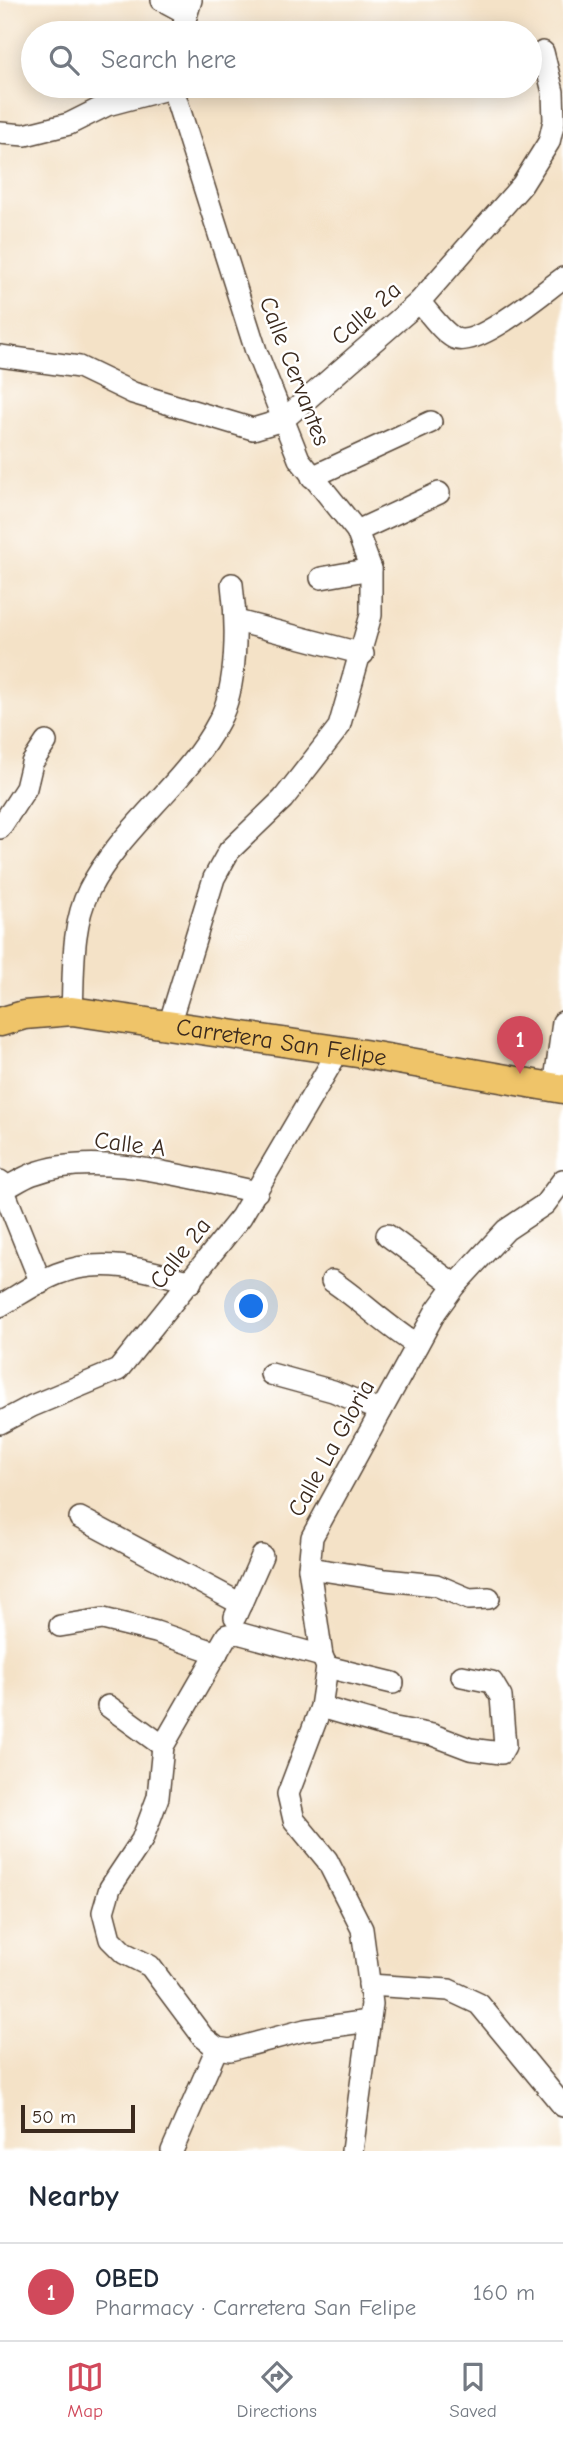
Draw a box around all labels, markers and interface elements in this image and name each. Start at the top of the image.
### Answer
search box [21,21,542,98]
icon: search [45,41,83,79]
text: Search here [101,45,236,75]
street label: Calle 2a [326,275,406,351]
street label: Calle Cervantes [254,293,336,449]
street label: Carretera San Felipe [174,1013,389,1072]
pin: 1 [497,1016,543,1074]
street label: Calle A [93,1126,167,1162]
street label: Calle 2a [144,1212,216,1294]
your location [234,1289,268,1323]
street label: Calle La Gloria [282,1375,380,1521]
scale bar [21,2102,135,2134]
text: 50 m [32,2106,76,2128]
text: Nearby [28,2179,119,2214]
text: OBED [95,2264,159,2294]
text: 1 [46,2279,56,2306]
text: 160 m [473,2279,535,2306]
text: Pharmacy · Carretera San Felipe [95,2294,416,2321]
tab: Map [66,2358,104,2422]
tab: Directions [237,2358,317,2422]
tab: Saved [449,2358,497,2422]

